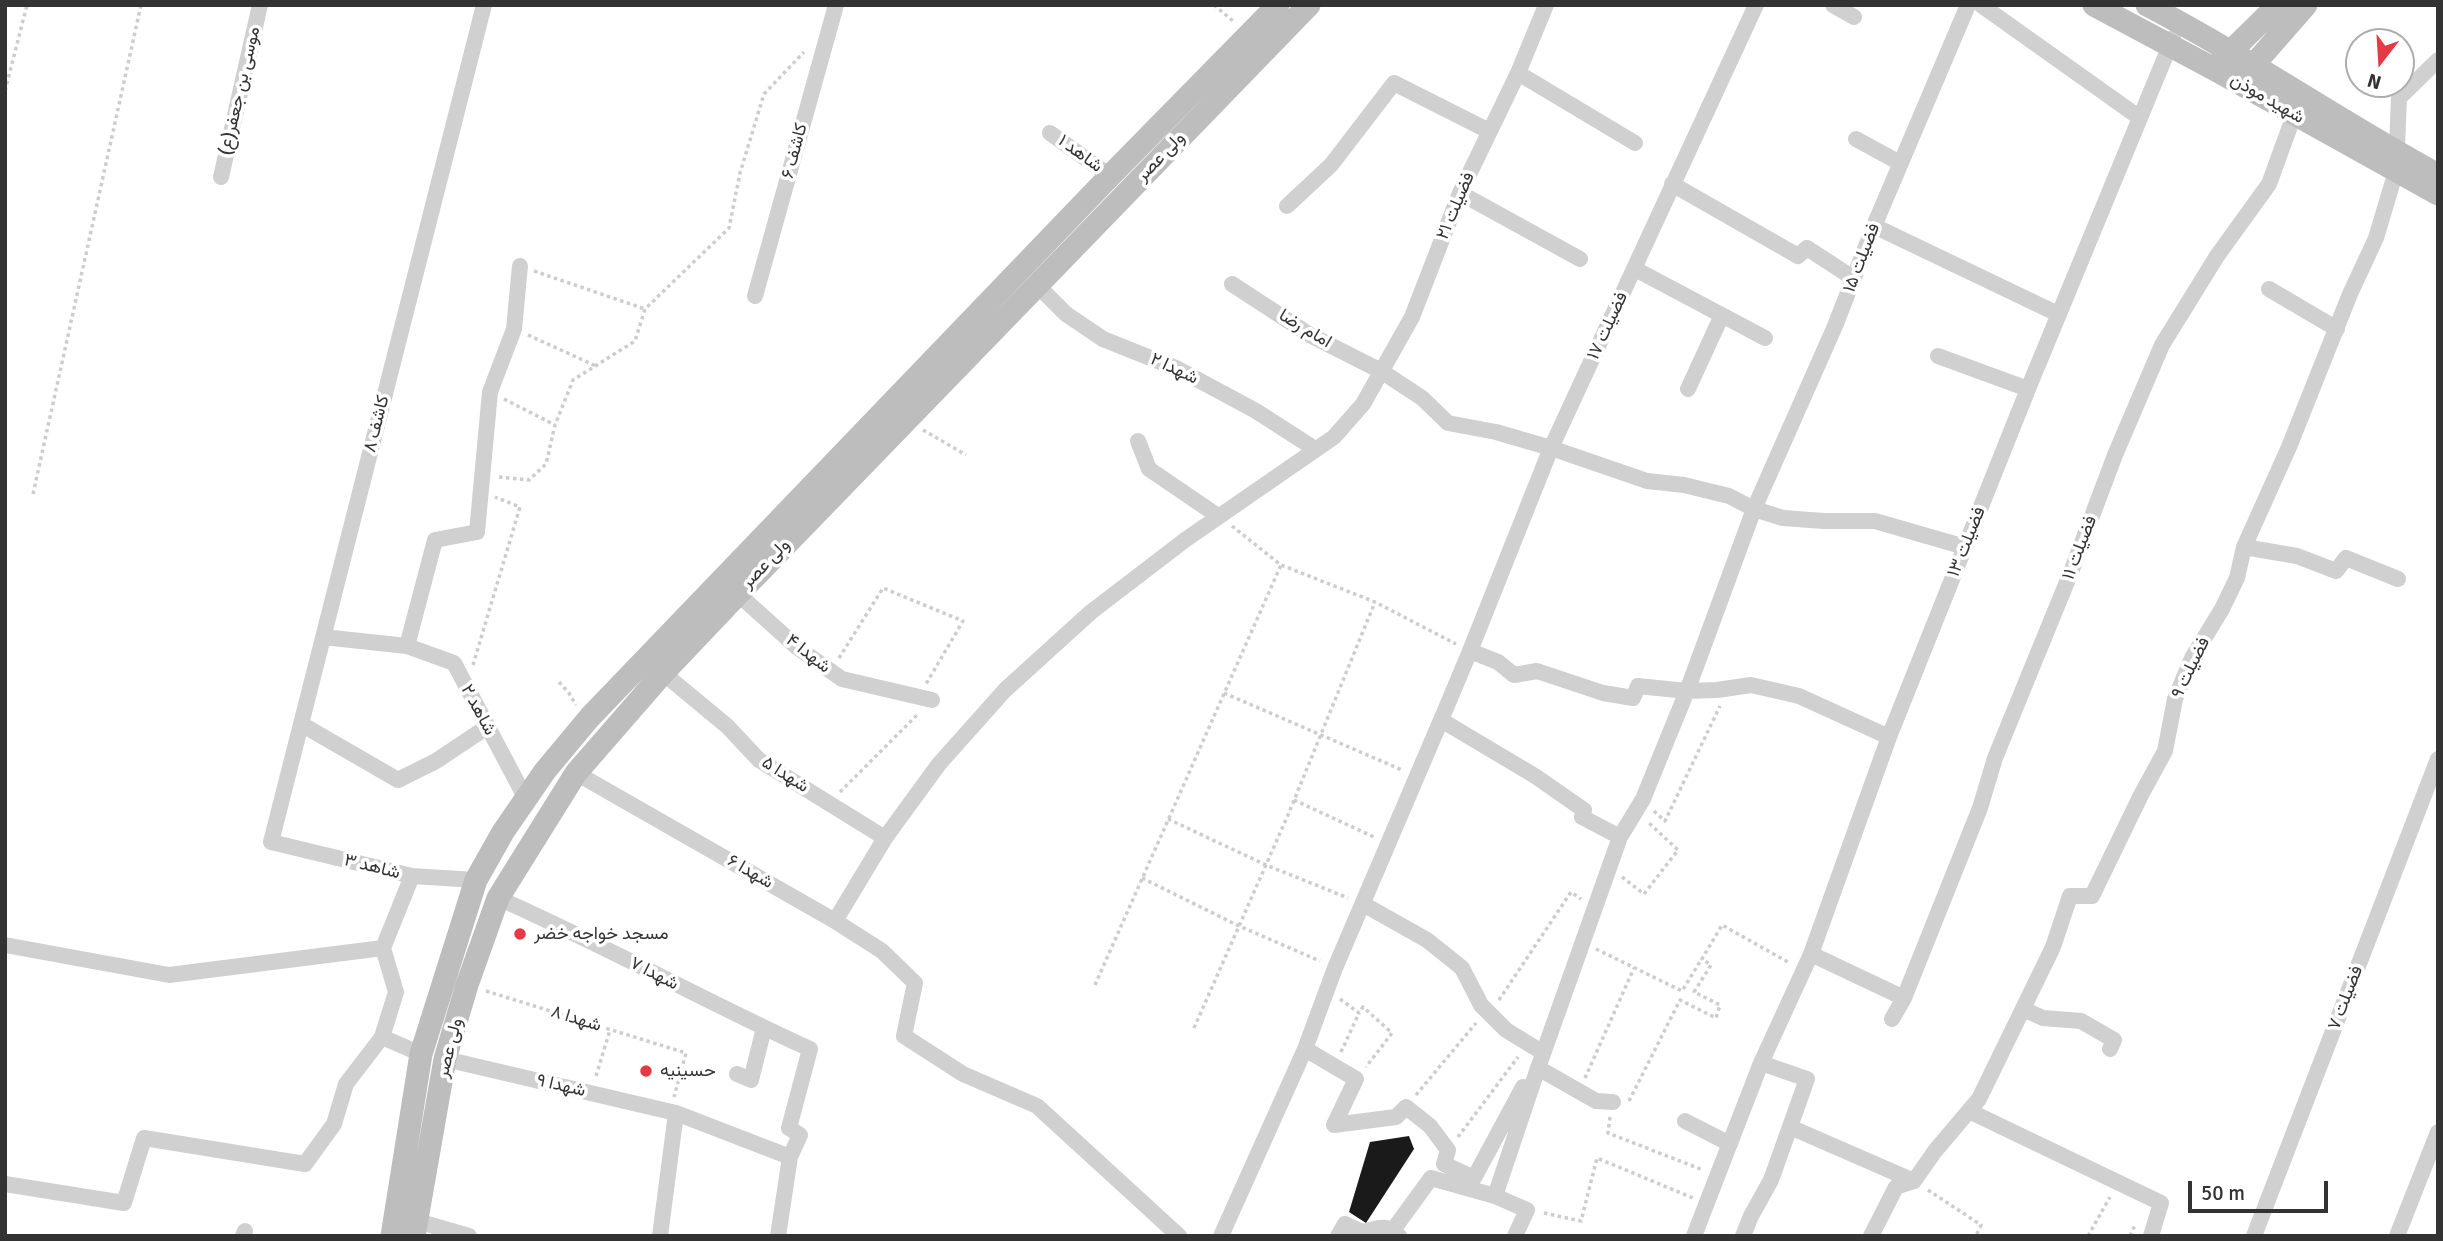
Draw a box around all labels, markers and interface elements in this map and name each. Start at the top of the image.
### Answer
street label: موسی بن جعفر(ع) [215,25,265,157]
north arrow [2345,28,2415,98]
text: N [2365,68,2384,95]
street label: شهید موذن [2226,69,2308,129]
street label: کاشف ۶ [777,121,813,181]
street label: ولی عصر [1132,128,1190,186]
street label: شاهد ۱ [1053,131,1107,177]
street label: فضیلت ۲۱ [1432,169,1480,243]
street label: فضیلت ۱۵ [1839,220,1885,296]
street label: فضیلت ۱۷ [1583,289,1633,363]
street label: امام رضا [1275,305,1335,353]
street label: شهدا ۲ [1147,349,1201,389]
street label: کاشف ۸ [359,393,395,455]
street label: فضیلت ۱۳ [1943,504,1991,580]
street label: فضیلت ۱۱ [2058,513,2102,583]
street label: ولی عصر [737,535,795,593]
street label: شهدا ۴ [781,630,835,678]
street label: فضیلت ۹ [2167,634,2215,702]
street label: شاهد ۲ [456,681,500,739]
street label: شهدا ۵ [757,752,813,798]
street label: شاهد ۳ [342,850,402,884]
street label: شهدا ۶ [723,850,777,894]
place label: مسجد خواجه خضر [534,923,669,945]
marker: مسجد خواجه خضر [512,926,528,942]
street label: شهدا ۷ [626,953,682,995]
street label: فضیلت ۷ [2324,963,2368,1033]
street label: شهدا ۸ [548,1001,604,1037]
street label: ولی عصر [432,1016,468,1080]
place label: حسینیه [660,1060,716,1082]
marker: حسینیه [638,1063,654,1079]
street label: شهدا ۹ [534,1070,588,1102]
scale bar [2191,1168,2331,1212]
text: 50 m [2201,1180,2245,1206]

